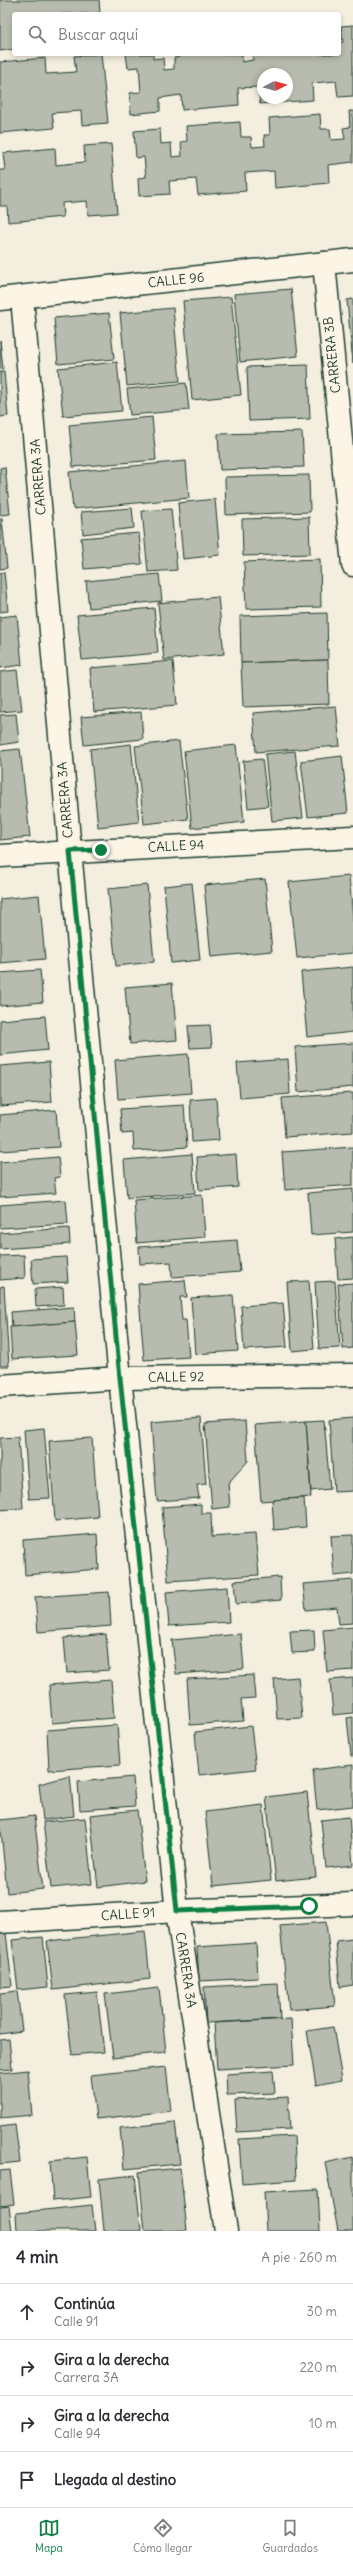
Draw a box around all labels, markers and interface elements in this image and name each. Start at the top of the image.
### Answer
search box [12,12,341,56]
icon: search [26,23,48,45]
text: Buscar aquí [58,25,138,44]
north arrow [257,68,293,104]
street label: CALLE 96 [147,269,205,291]
street label: CARRERA 3B [320,316,344,394]
street label: CARRERA 3A [26,438,50,516]
street label: CARRERA 3A [53,761,77,839]
street label: CALLE 94 [147,836,205,856]
route end [92,841,110,859]
street label: CALLE 92 [148,1368,204,1386]
route start [300,1897,318,1915]
street label: CALLE 91 [100,1904,156,1924]
street label: CARRERA 3A [172,1931,200,2009]
text: 4 min [16,2246,58,2268]
text: A pie · 260 m [261,2249,337,2266]
text: Continúa [54,2294,115,2313]
icon: ahead [16,2301,38,2323]
text: 30 m [307,2303,337,2320]
text: Calle 91 [54,2313,98,2330]
text: Gira a la derecha [54,2350,169,2369]
icon: right [16,2357,38,2379]
text: 220 m [300,2359,337,2376]
text: Carrera 3A [54,2369,119,2386]
text: Gira a la derecha [54,2406,169,2425]
icon: right [16,2413,38,2435]
text: 10 m [309,2415,337,2432]
text: Calle 94 [54,2425,101,2442]
icon: arrive [16,2469,38,2491]
text: Llegada al destino [54,2470,176,2489]
tab: Mapa [35,2517,63,2555]
tab: Cómo llegar [133,2517,192,2555]
tab: Guardados [263,2517,318,2555]

